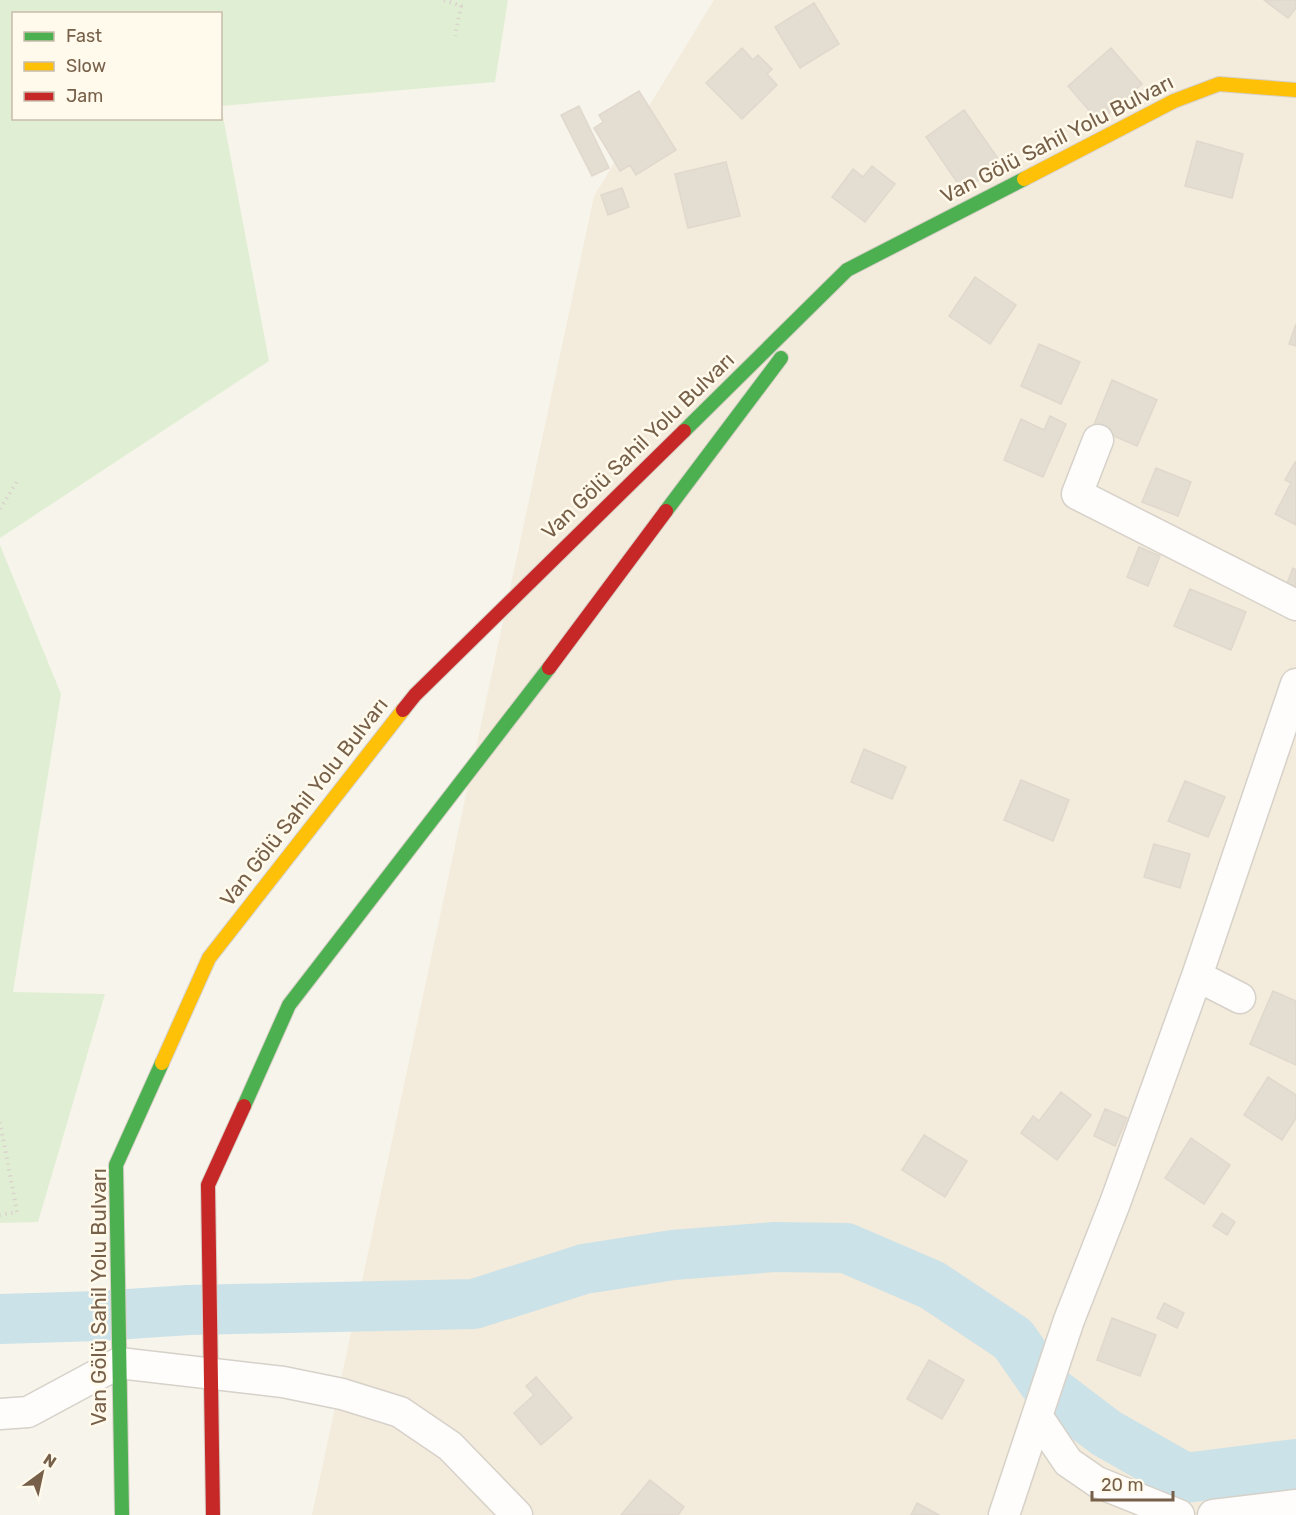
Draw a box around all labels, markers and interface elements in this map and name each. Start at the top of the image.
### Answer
legend [12,12,222,120]
text: Fast [66,25,102,47]
text: Slow [66,55,106,77]
street label: Van Gölü Sahil Yolu Bulvarı [936,69,1177,208]
text: Jam [66,85,103,107]
street label: Van Gölü Sahil Yolu Bulvarı [536,347,739,544]
street label: Van Gölü Sahil Yolu Bulvarı [214,692,393,911]
street label: Van Gölü Sahil Yolu Bulvarı [86,1168,111,1426]
north arrow [12,1443,72,1503]
text: N [40,1450,60,1472]
scale bar [1092,1464,1173,1502]
text: 20 m [1101,1474,1143,1496]

